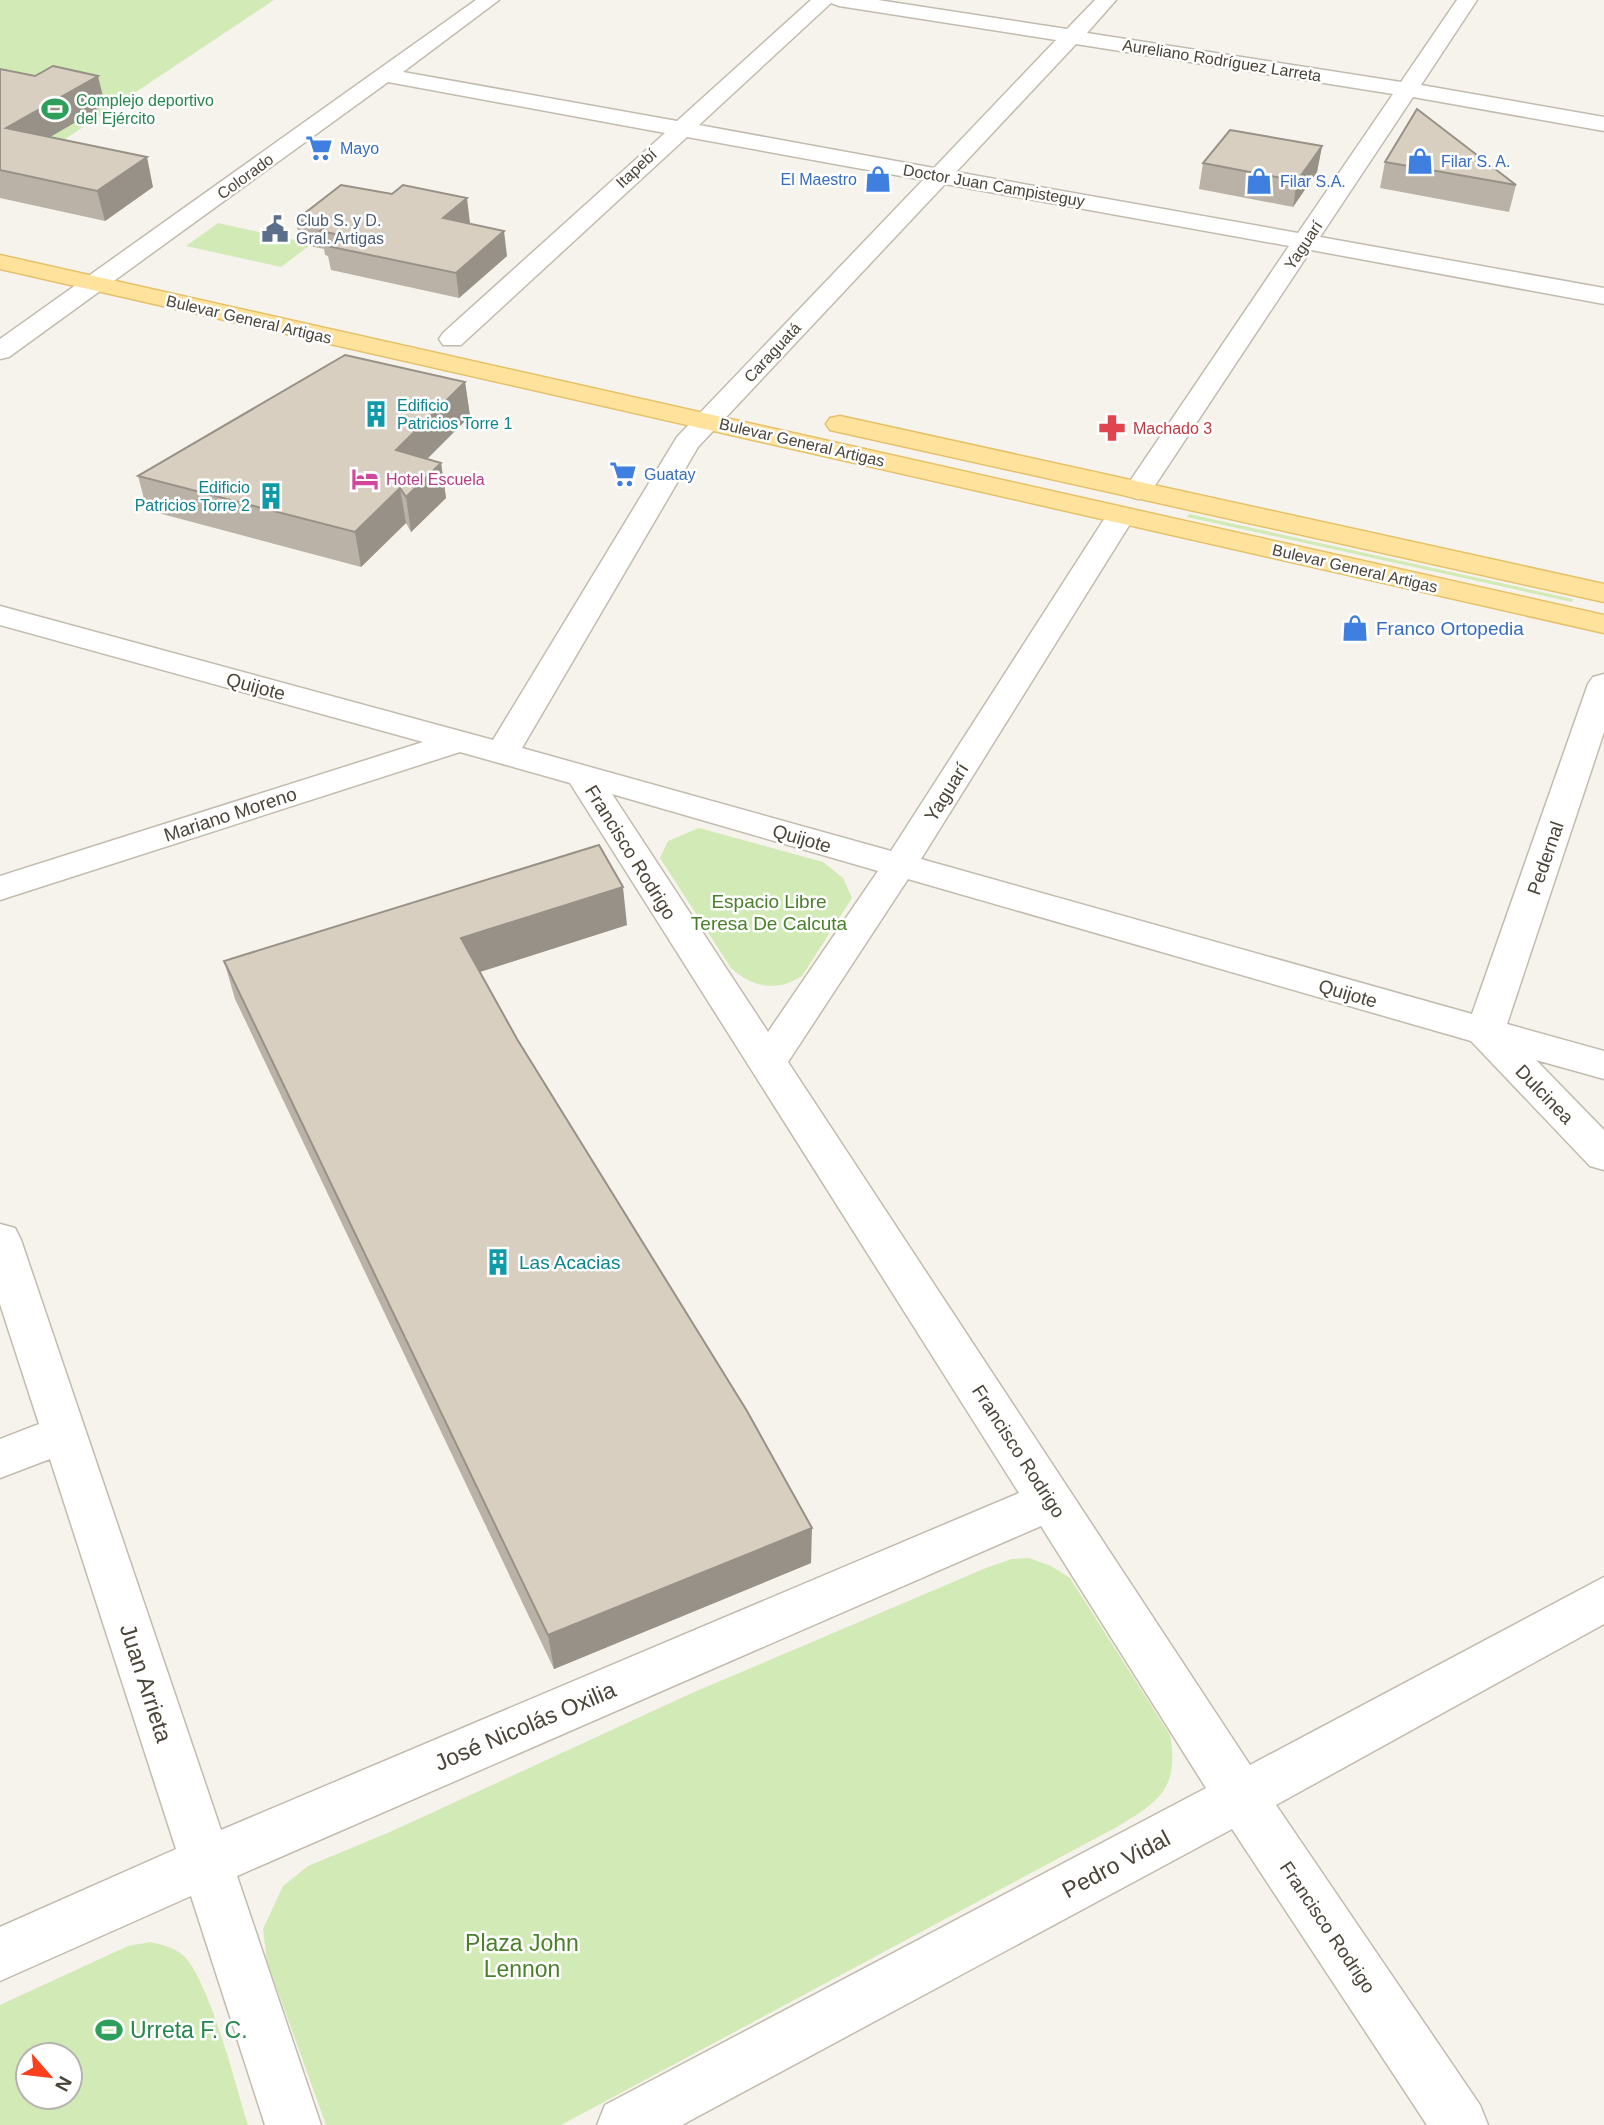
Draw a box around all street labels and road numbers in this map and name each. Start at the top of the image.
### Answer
street label: Aureliano Rodríguez Larreta [1121,36,1323,85]
street label: Itapebí [613,145,660,191]
street label: Colorado [214,150,277,202]
street label: Doctor Juan Campisteguy [902,161,1086,210]
street label: Yaguarí [1281,217,1326,273]
street label: Bulevar General Artigas [165,292,333,347]
street label: Caraguatá [741,319,804,385]
street label: Bulevar General Artigas [718,415,886,470]
street label: Bulevar General Artigas [1271,541,1439,596]
street label: Quijote [224,669,288,704]
street label: Yaguarí [920,758,973,825]
street label: Francisco Rodrigo [581,781,680,923]
street label: Mariano Moreno [161,783,299,846]
street label: Pedernal [1523,819,1568,898]
street label: Quijote [770,820,834,857]
street label: Quijote [1316,975,1380,1012]
street label: Dulcinea [1511,1060,1578,1129]
street label: Francisco Rodrigo [968,1381,1069,1522]
street label: Juan Arrieta [115,1621,177,1746]
street label: José Nicolás Oxilia [430,1676,620,1776]
street label: Pedro Vidal [1058,1825,1174,1903]
street label: Francisco Rodrigo [1276,1858,1379,1997]

